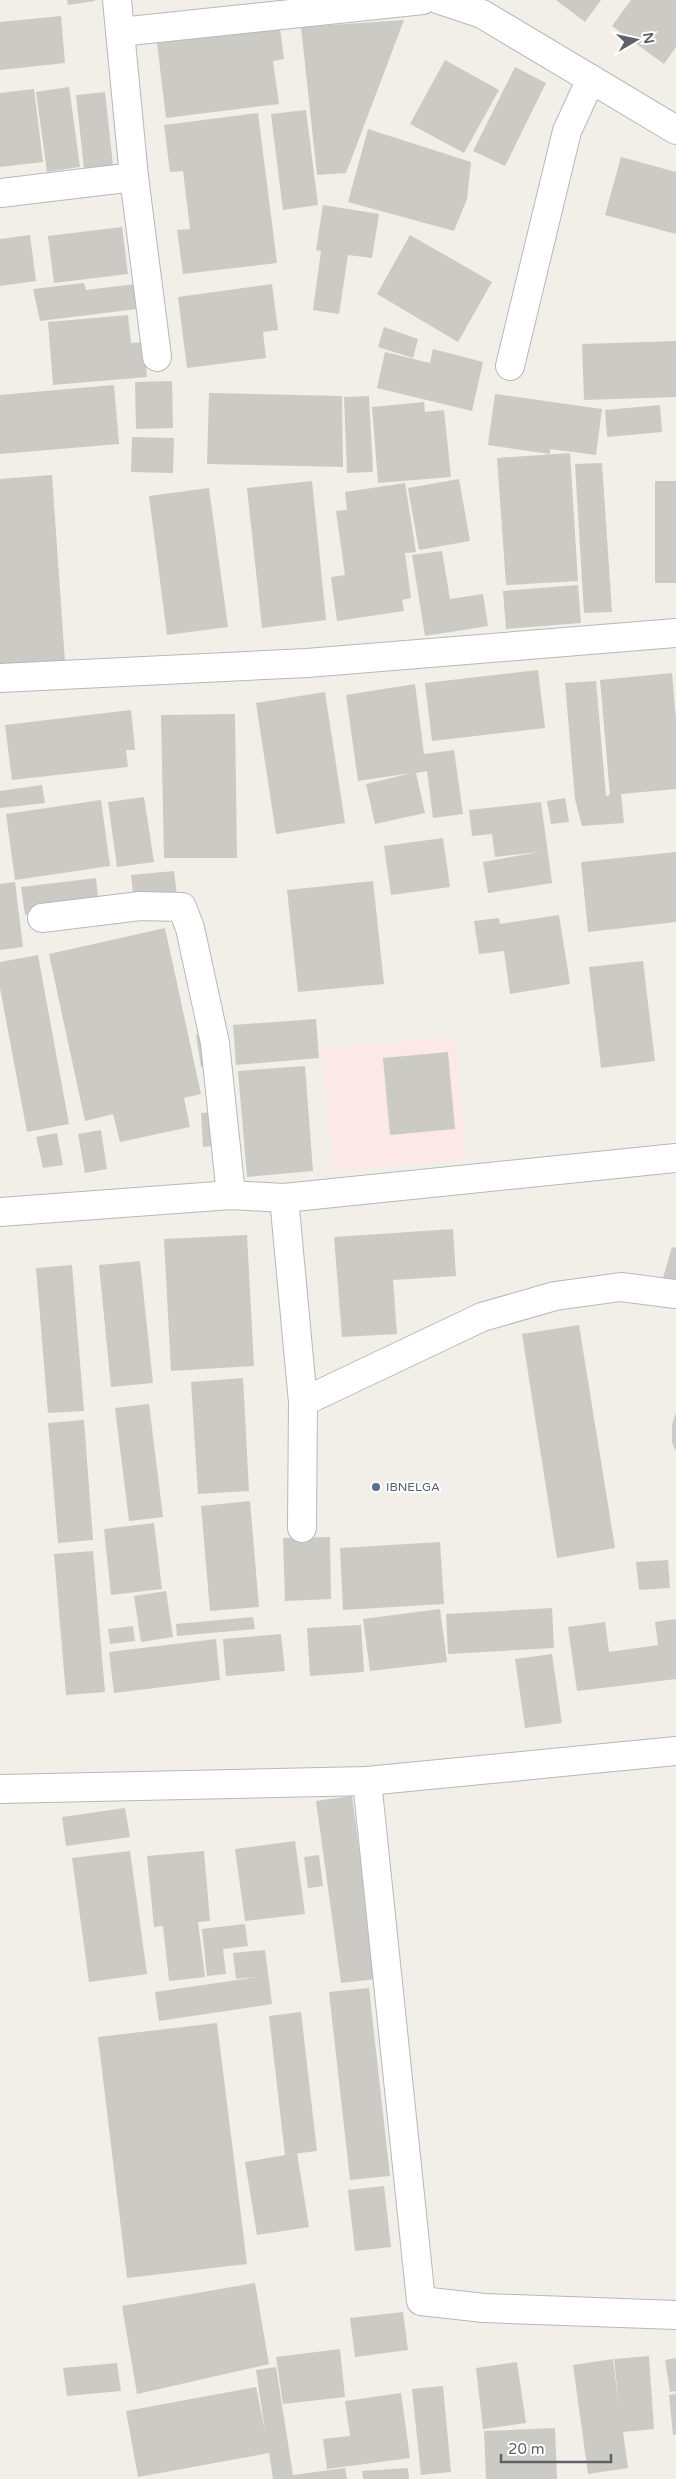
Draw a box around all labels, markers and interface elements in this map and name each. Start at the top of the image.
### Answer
north arrow [611,15,661,65]
text: N [639,31,658,45]
place label: IBNELGA [386,1480,440,1494]
marker: IBNELGA [370,1481,382,1493]
scale bar [501,2432,611,2464]
text: 20 m [508,2440,545,2458]

